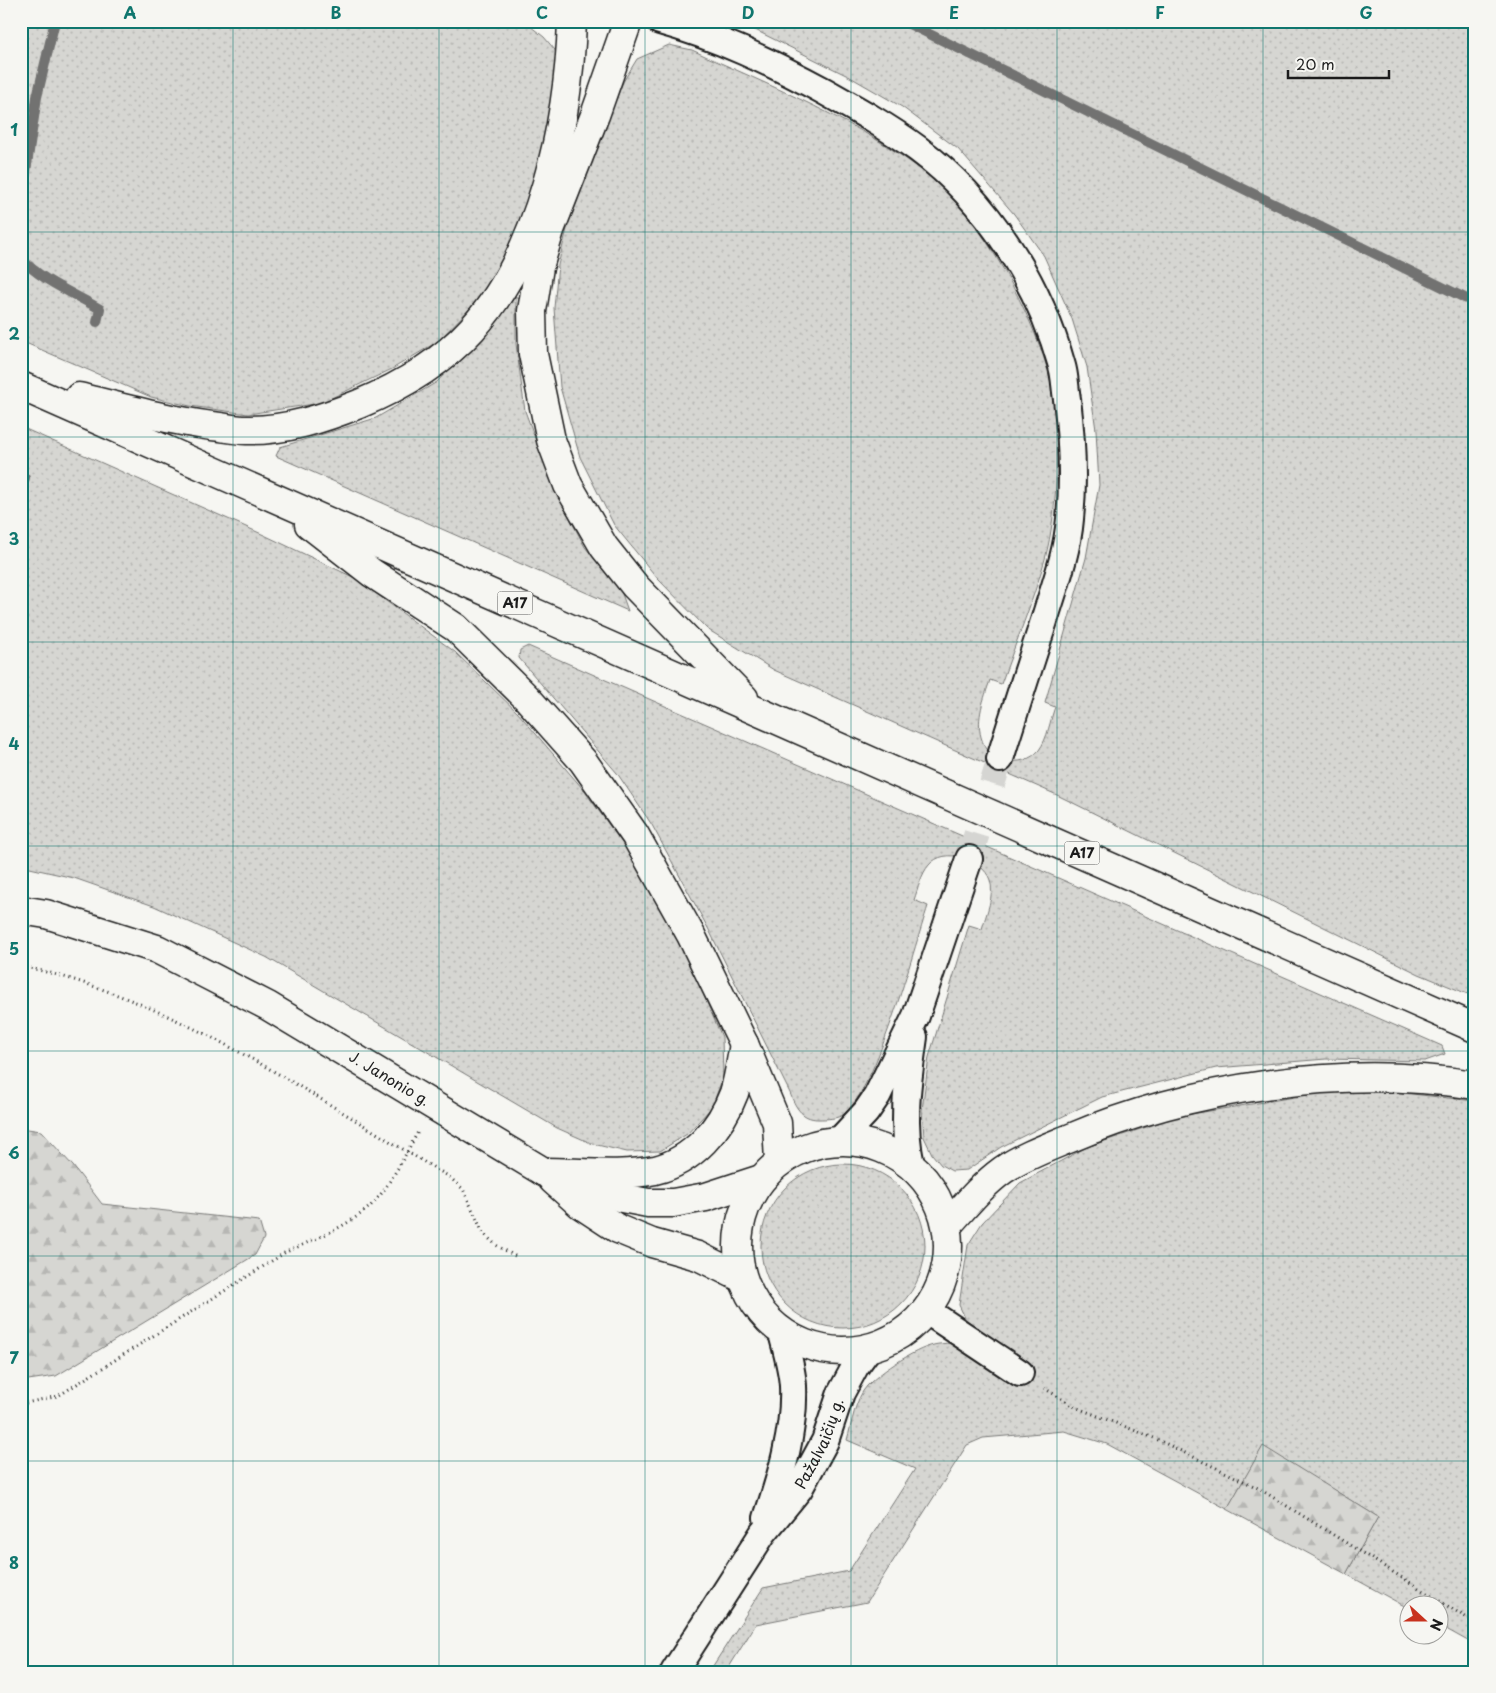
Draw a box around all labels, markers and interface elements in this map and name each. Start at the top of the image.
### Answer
text: A [124,0,137,24]
text: B [331,0,342,24]
text: C [536,0,548,24]
text: D [742,0,754,24]
text: E [949,0,959,24]
text: F [1155,0,1165,24]
text: G [1359,0,1373,24]
scale bar [1288,48,1390,80]
text: 20 m [1296,52,1335,75]
text: 1 [10,117,18,141]
text: 2 [8,321,20,345]
text: 3 [9,526,19,550]
road number: A17 [498,592,532,614]
text: 4 [9,731,20,755]
road number: A17 [1064,841,1100,864]
text: 5 [9,936,19,960]
street label: J. Janonio g. [345,1044,435,1111]
text: 6 [8,1140,20,1164]
text: 7 [9,1345,19,1369]
street label: Pažalvaičių g. [788,1395,849,1493]
text: 8 [9,1550,19,1574]
north arrow [1398,1596,1448,1646]
text: N [1425,1616,1448,1634]

